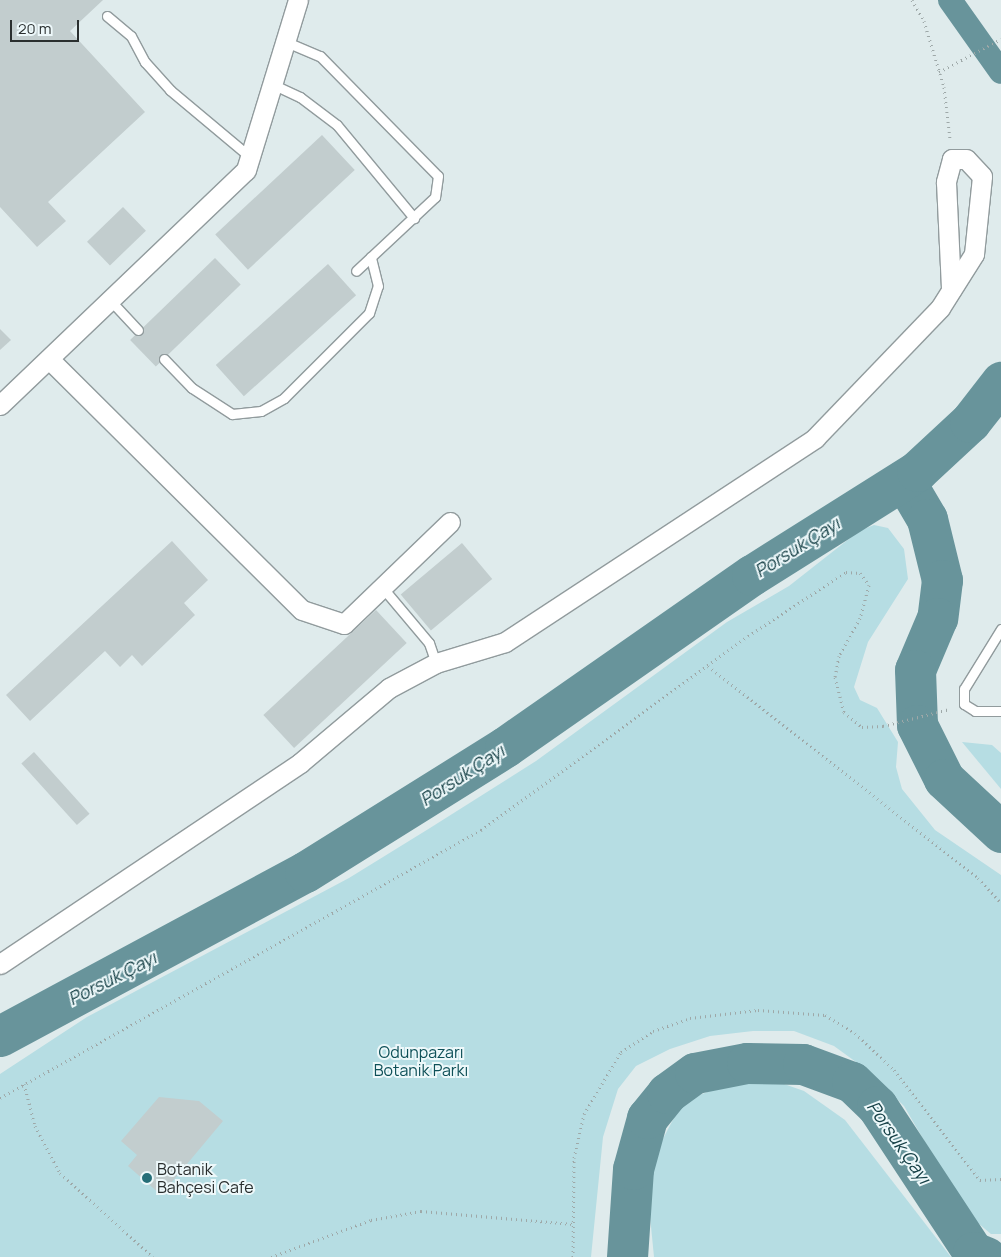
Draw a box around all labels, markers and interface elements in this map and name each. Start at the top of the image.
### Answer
scale bar [12,10,81,42]
text: 20 m [18,18,51,39]
water label: Porsuk Çayı [750,512,844,582]
water label: Porsuk Çayı [416,740,508,810]
water label: Porsuk Çayı [64,947,160,1009]
park label: Odunpazarı Botanik Parkı [374,1042,468,1080]
water label: Porsuk Çayı [863,1096,935,1188]
place label: Botanik Bahçesi Cafe [157,1159,254,1197]
marker: Botanik Bahçesi Cafe [141,1172,153,1184]

